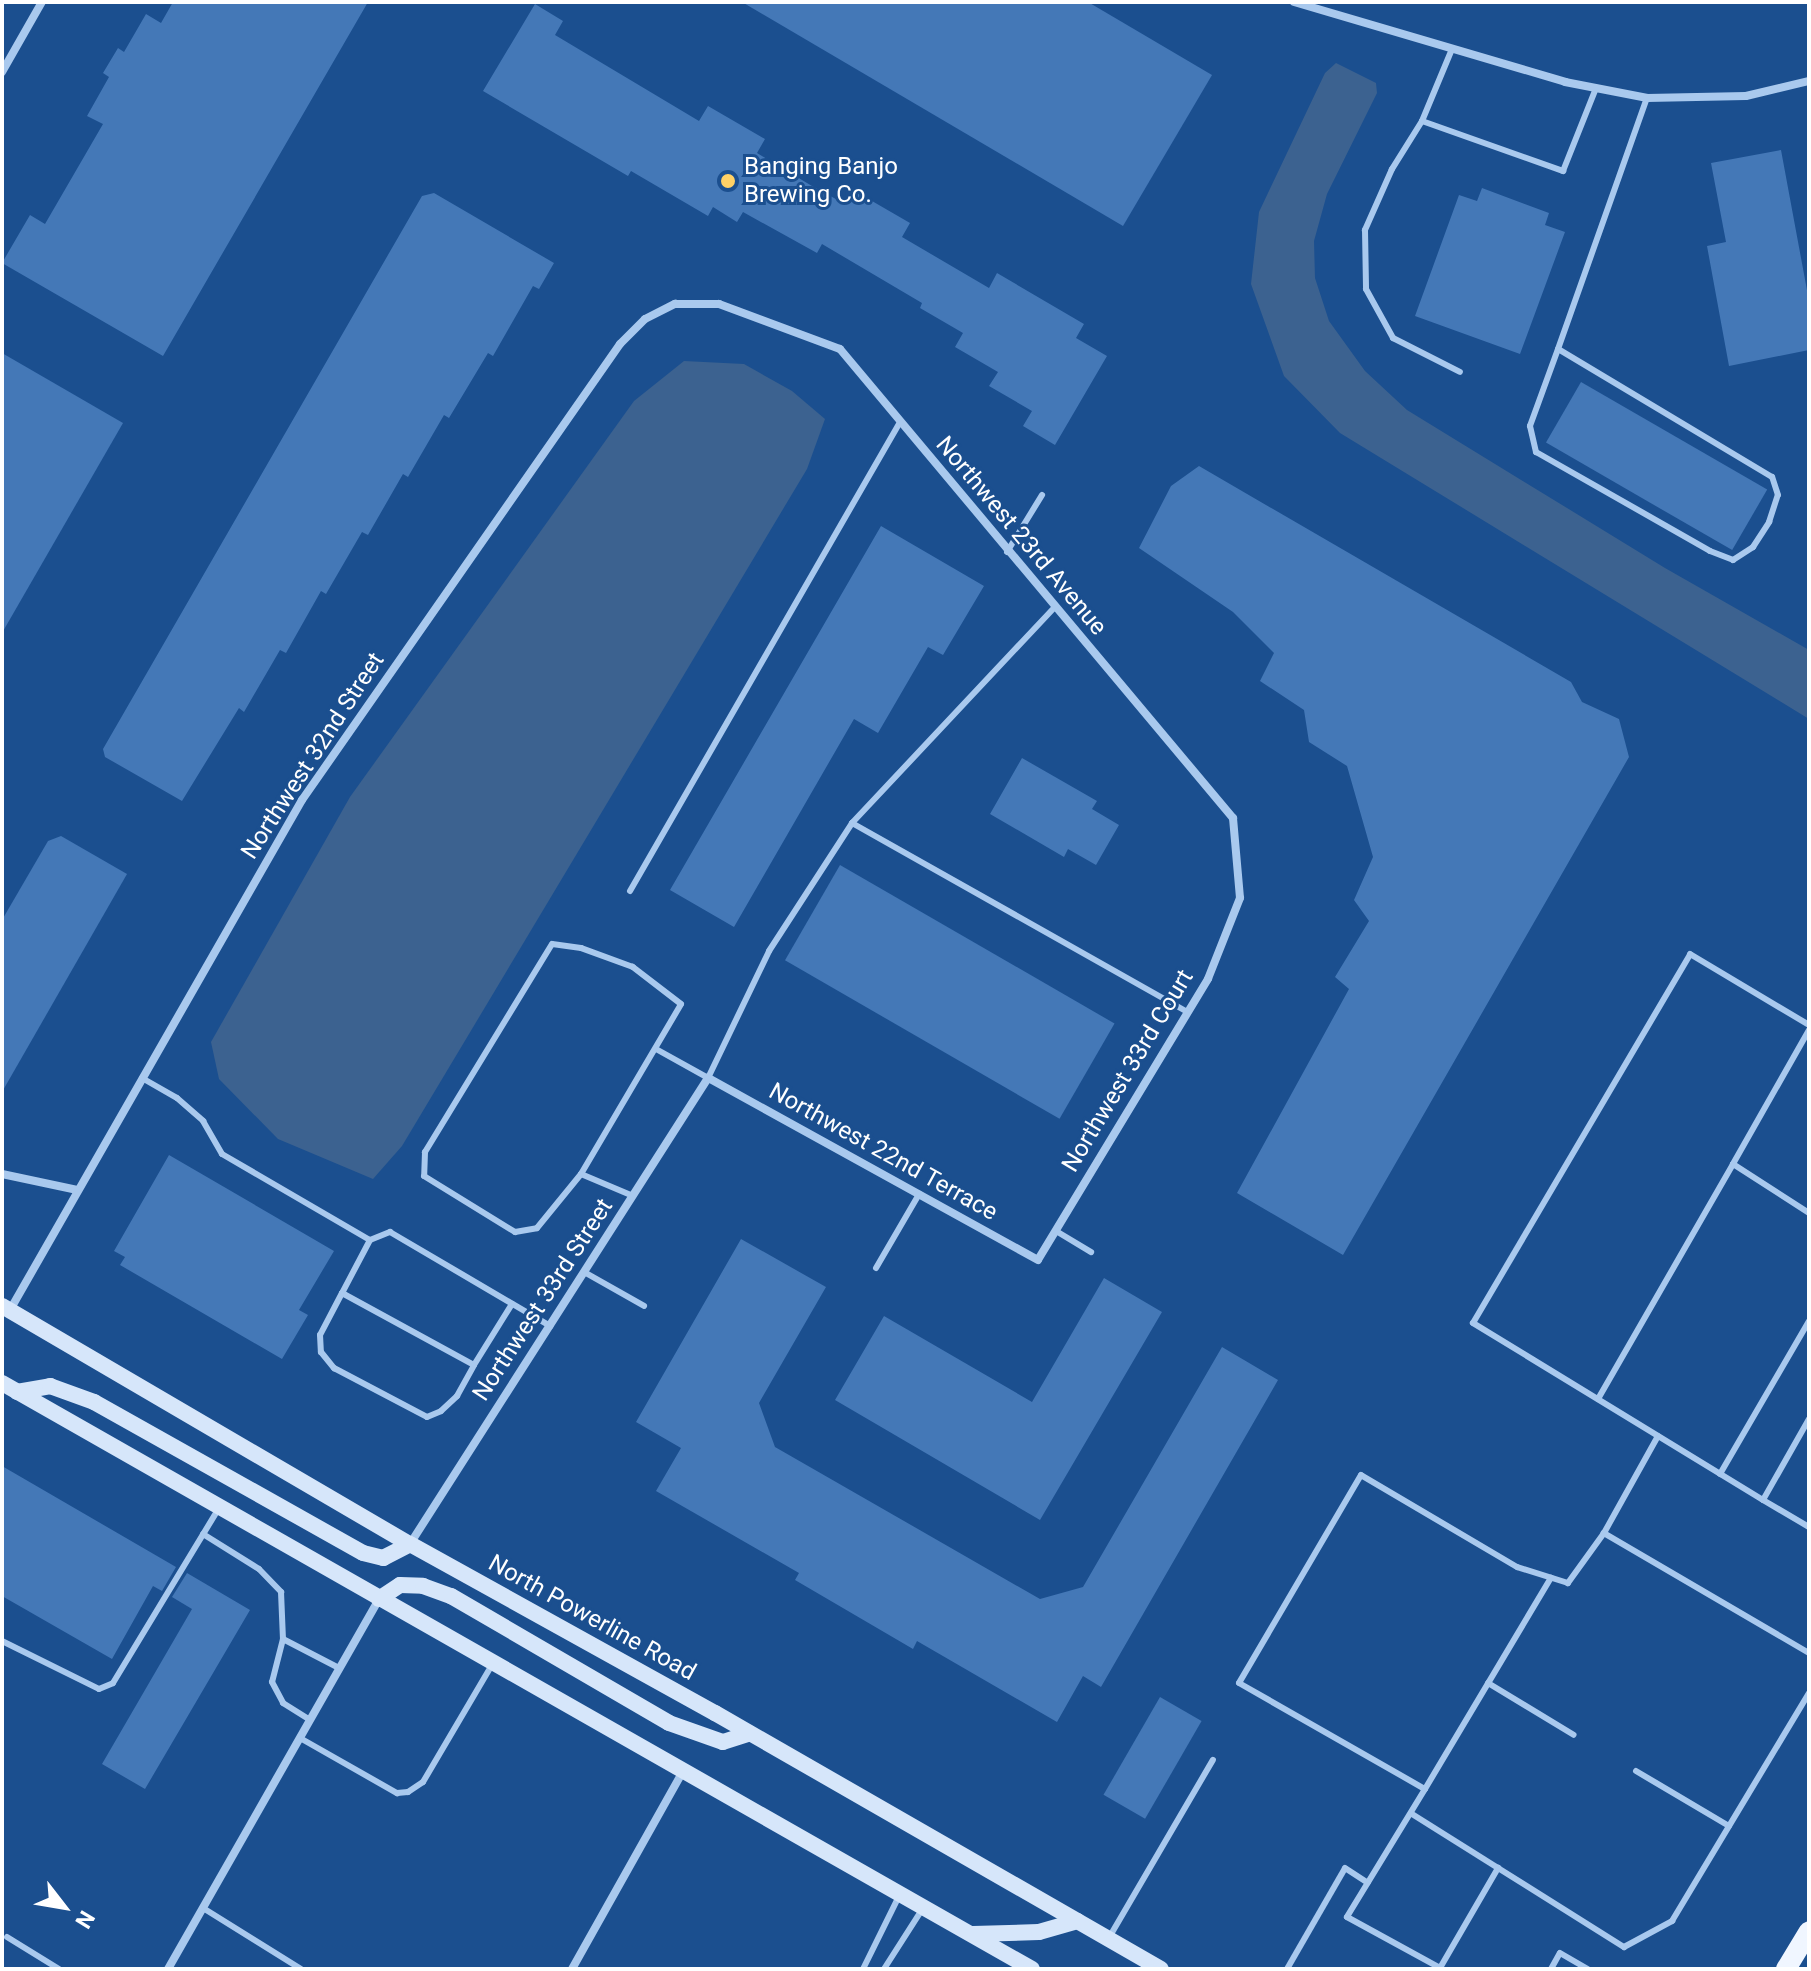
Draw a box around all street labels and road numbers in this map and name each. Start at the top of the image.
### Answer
street label: Northwest 23rd Avenue [929,431,1113,641]
street label: Northwest 32nd Street [235,647,391,865]
street label: Northwest 33rd Court [1056,965,1200,1177]
street label: Northwest 22nd Terrace [764,1077,1002,1227]
street label: Northwest 33rd Street [467,1194,619,1406]
street label: North Powerline Road [483,1549,701,1687]

